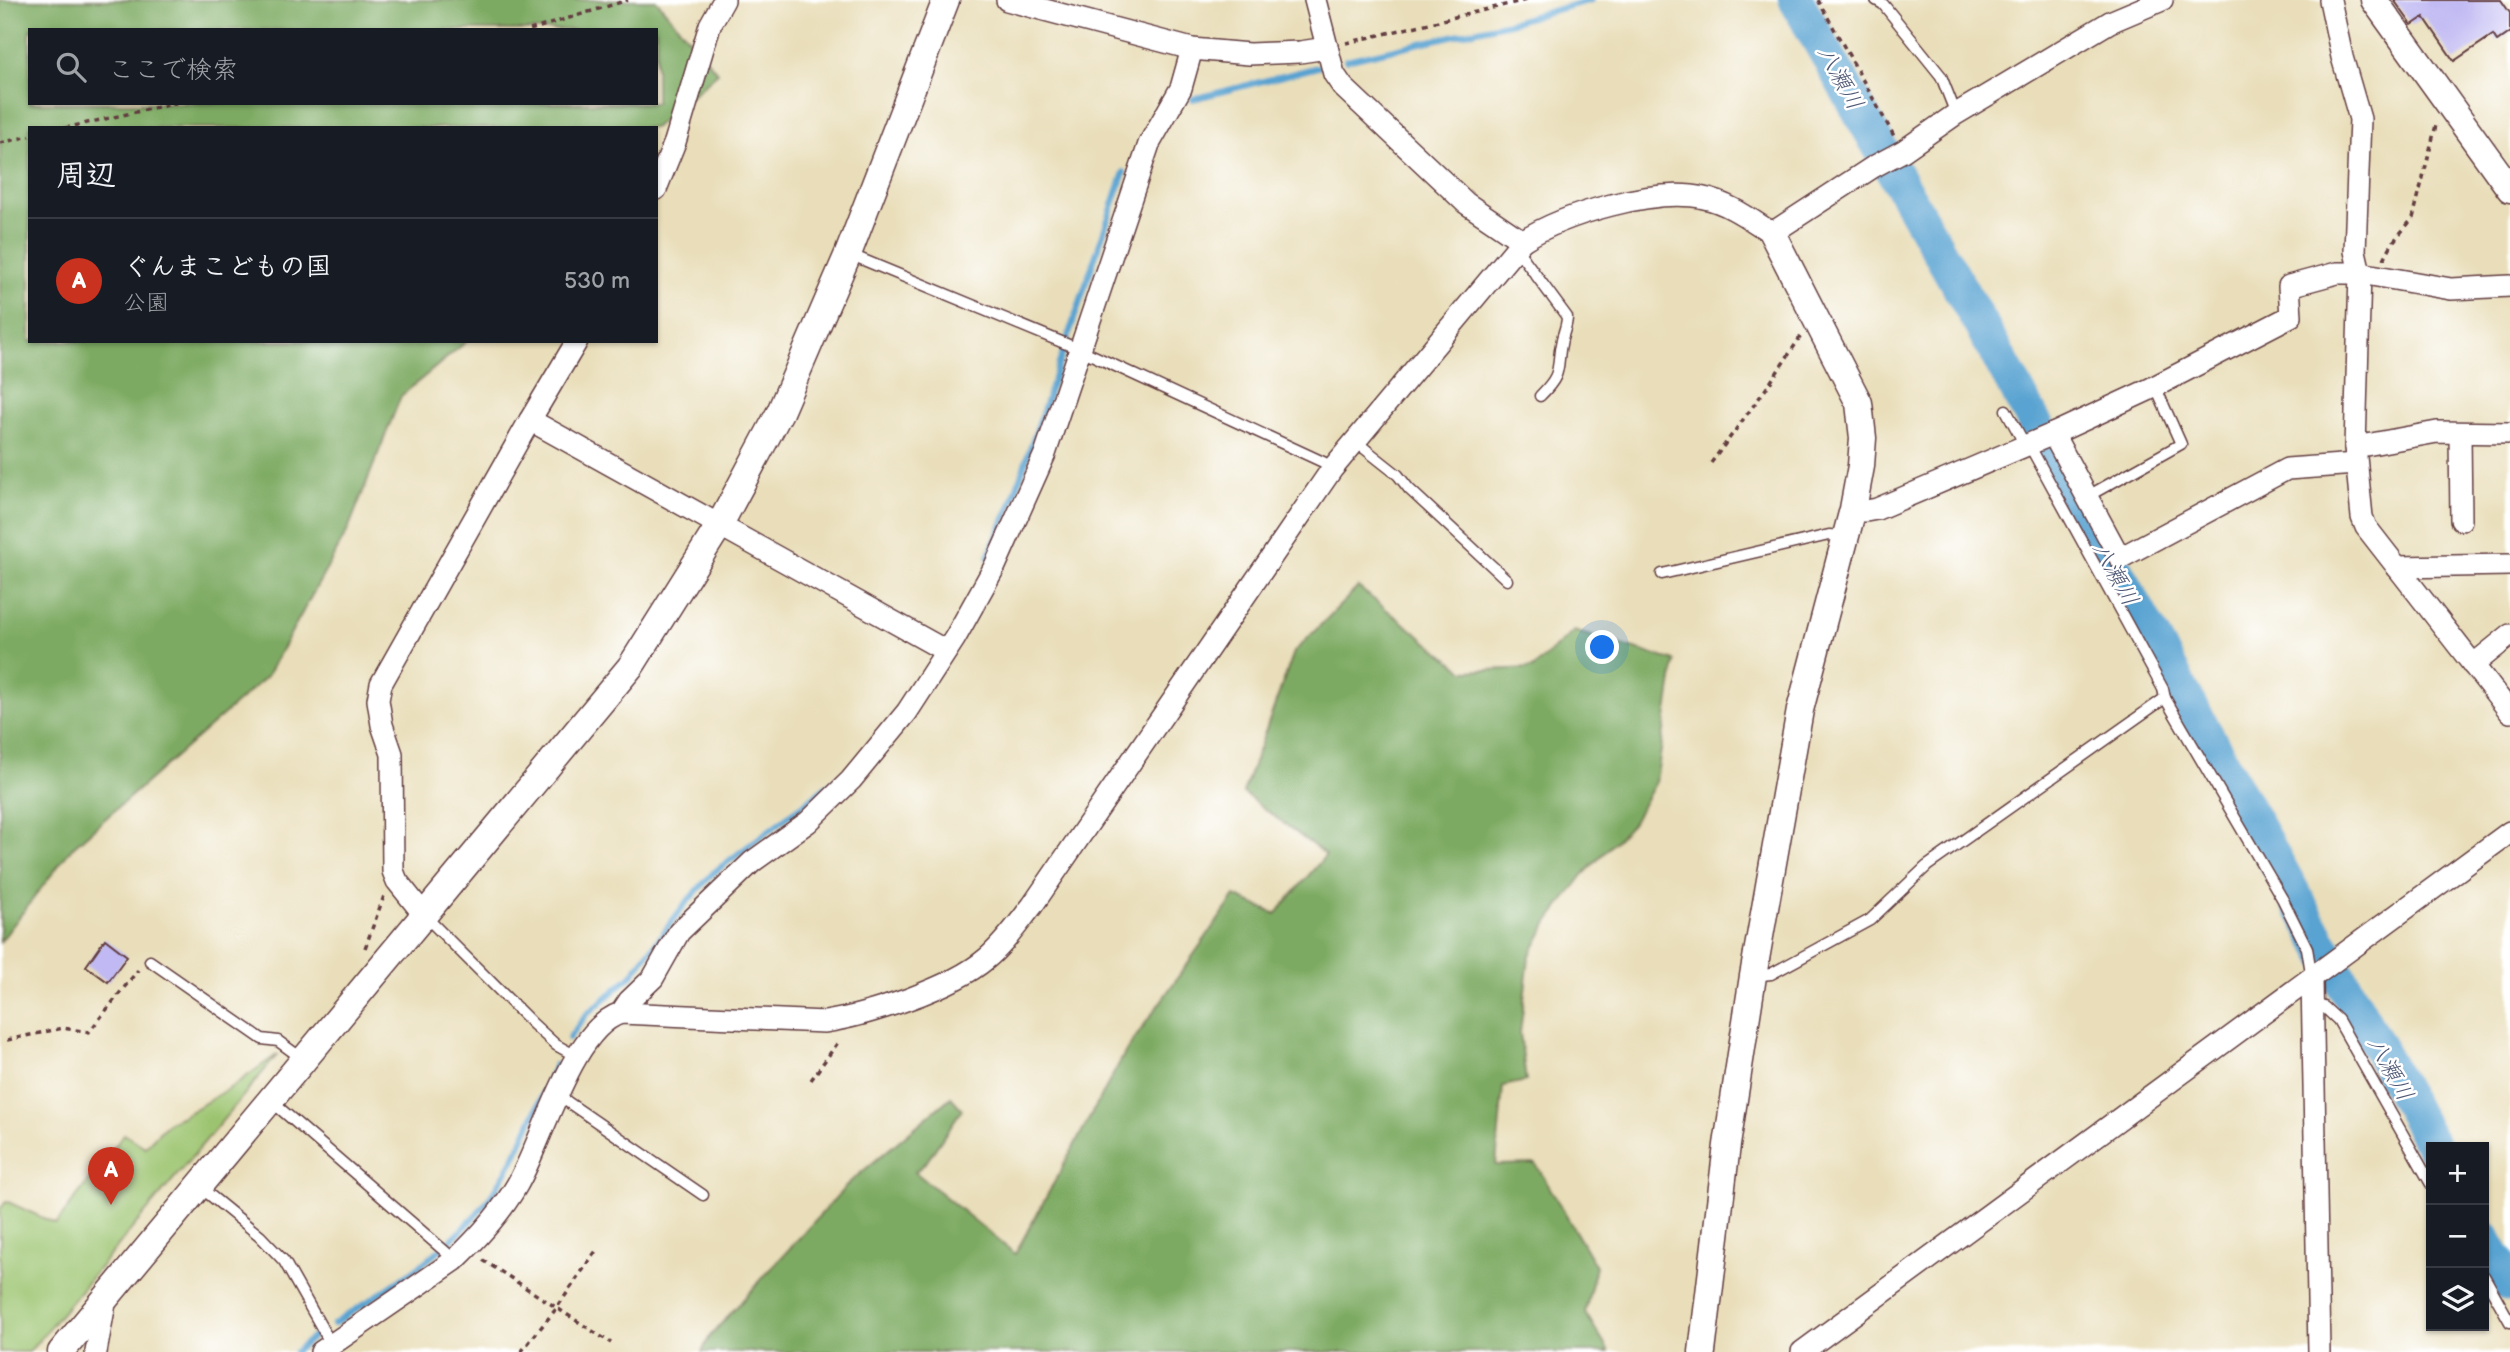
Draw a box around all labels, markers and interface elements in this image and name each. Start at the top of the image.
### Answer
search box [28,28,658,105]
water label: 八瀬川 [1811,41,1869,115]
icon: search [52,48,90,86]
text: ここで検索 [108,55,238,86]
text: 周辺 [56,158,116,194]
text: ぐんまこどもの国 [123,252,332,283]
text: A [72,267,86,295]
text: 530 m [564,267,630,295]
text: 公園 [123,289,169,317]
water label: 八瀬川 [2086,537,2144,611]
your location [1585,630,1619,664]
water label: 八瀬川 [2361,1032,2419,1106]
map controls [2426,1142,2489,1331]
button: + [2426,1142,2489,1205]
pin: A [88,1147,134,1205]
button: − [2426,1205,2489,1268]
button: layers [2426,1268,2489,1331]

